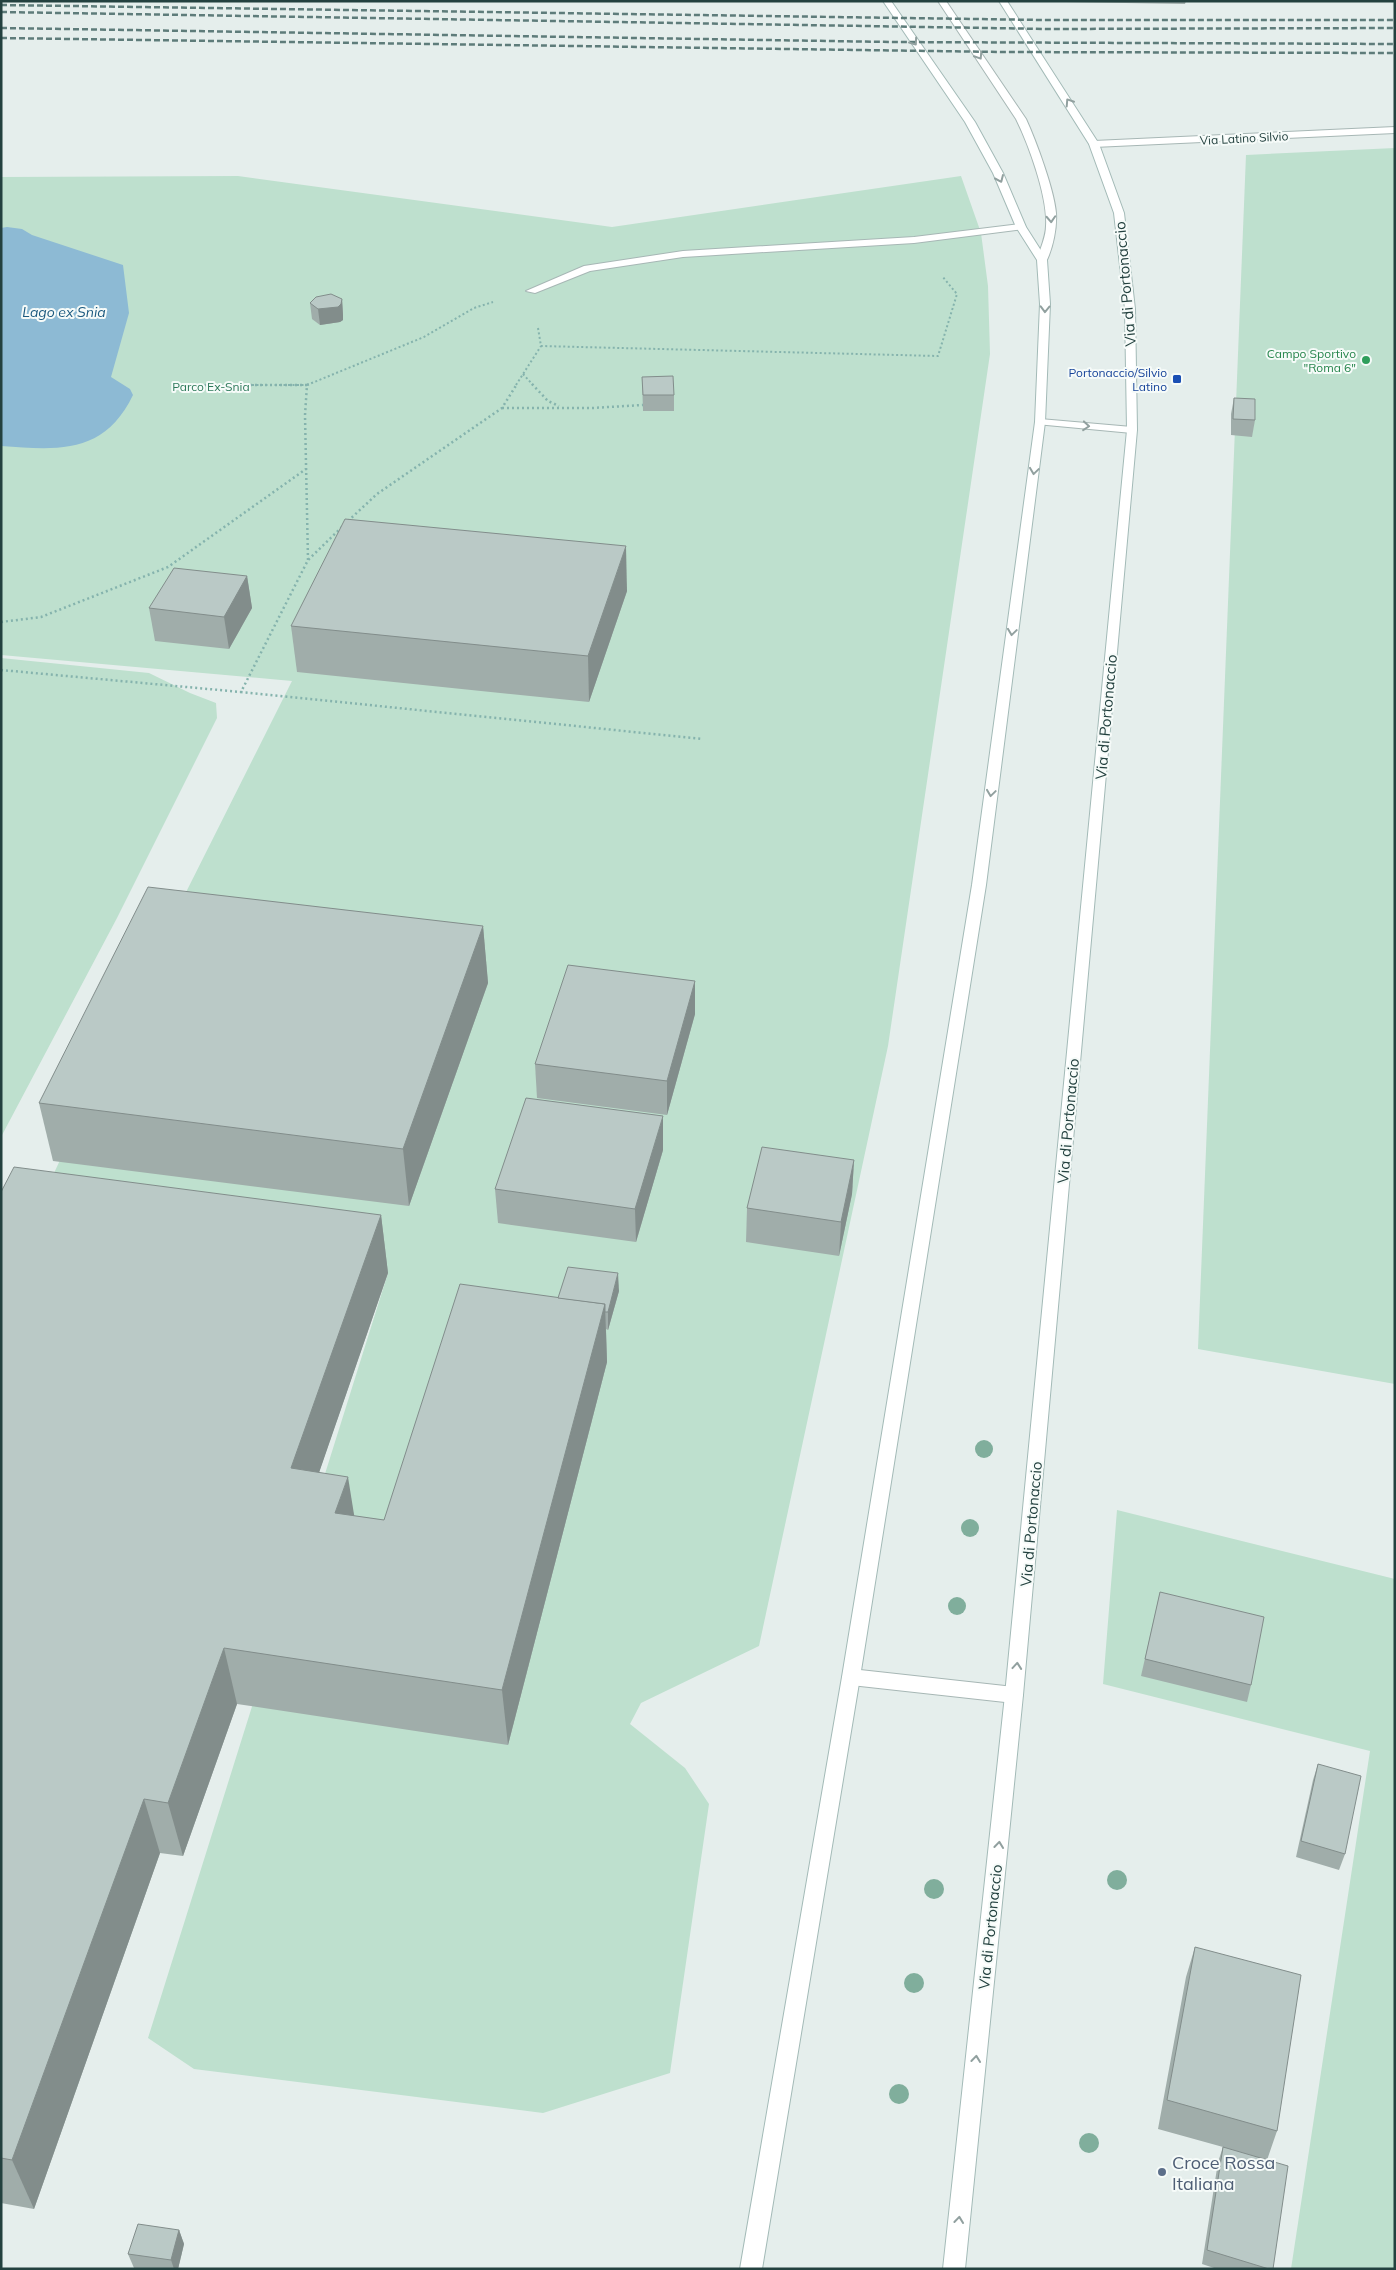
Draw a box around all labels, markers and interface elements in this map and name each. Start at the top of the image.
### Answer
one-way arrow [908,36,917,45]
one-way arrow [973,51,982,60]
one-way arrow [1066,99,1075,108]
street label: Via Latino Silvio [1199,128,1289,148]
one-way arrow [994,174,1005,183]
one-way arrow [1045,215,1056,223]
street label: Via di Portonaccio [1110,221,1140,347]
water label: Lago ex Snia [22,303,106,321]
one-way arrow [1039,305,1050,313]
place label: Campo Sportivo "Roma 6" [1267,346,1356,375]
marker: Campo Sportivo "Roma 6" [1360,354,1372,366]
place label: Portonaccio/Silvio Latino [1069,365,1167,394]
marker: Portonaccio/Silvio Latino [1171,373,1183,385]
park label: Parco Ex-Snia [172,379,250,394]
one-way arrow [1082,420,1090,431]
one-way arrow [1029,466,1039,475]
one-way arrow [1007,628,1018,636]
street label: Via di Portonaccio [1091,654,1121,780]
one-way arrow [986,789,997,797]
street label: Via di Portonaccio [1053,1058,1083,1184]
street label: Via di Portonaccio [1016,1461,1046,1587]
one-way arrow [1011,1661,1022,1669]
one-way arrow [993,1841,1004,1849]
street label: Via di Portonaccio [974,1864,1006,1990]
one-way arrow [970,2054,981,2062]
place label: Croce Rossa Italiana [1172,2151,1275,2195]
marker: Croce Rossa Italiana [1156,2166,1168,2178]
one-way arrow [953,2216,964,2224]

